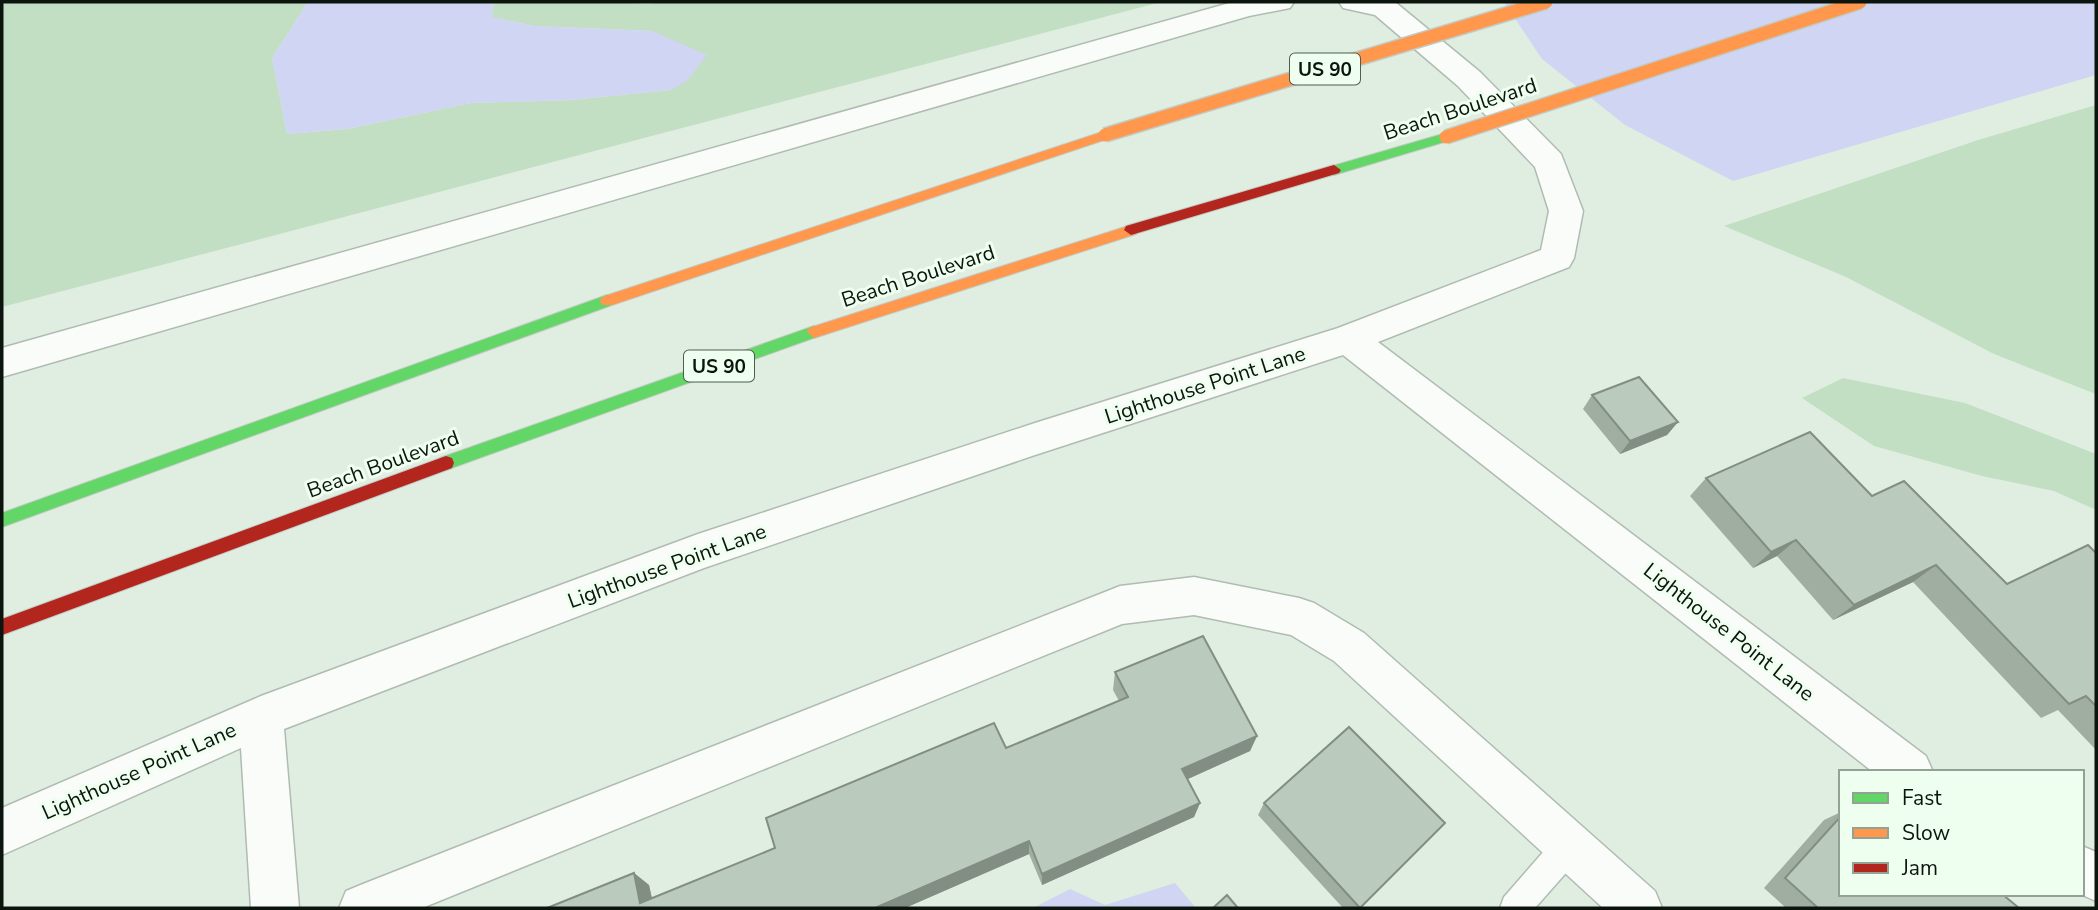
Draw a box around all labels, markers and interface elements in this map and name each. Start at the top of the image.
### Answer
road number: US 90 [1290,54,1360,85]
street label: Beach Boulevard [1380,71,1540,147]
street label: Beach Boulevard [838,238,998,314]
street label: Lighthouse Point Lane [1101,339,1309,431]
road number: US 90 [684,350,754,382]
street label: Beach Boulevard [303,424,463,504]
street label: Lighthouse Point Lane [564,517,770,615]
street label: Lighthouse Point Lane [1638,556,1820,708]
street label: Lighthouse Point Lane [38,716,240,826]
legend [1839,770,2084,896]
text: Fast [1902,784,1942,812]
text: Slow [1902,819,1951,847]
text: Jam [1901,854,1938,882]

